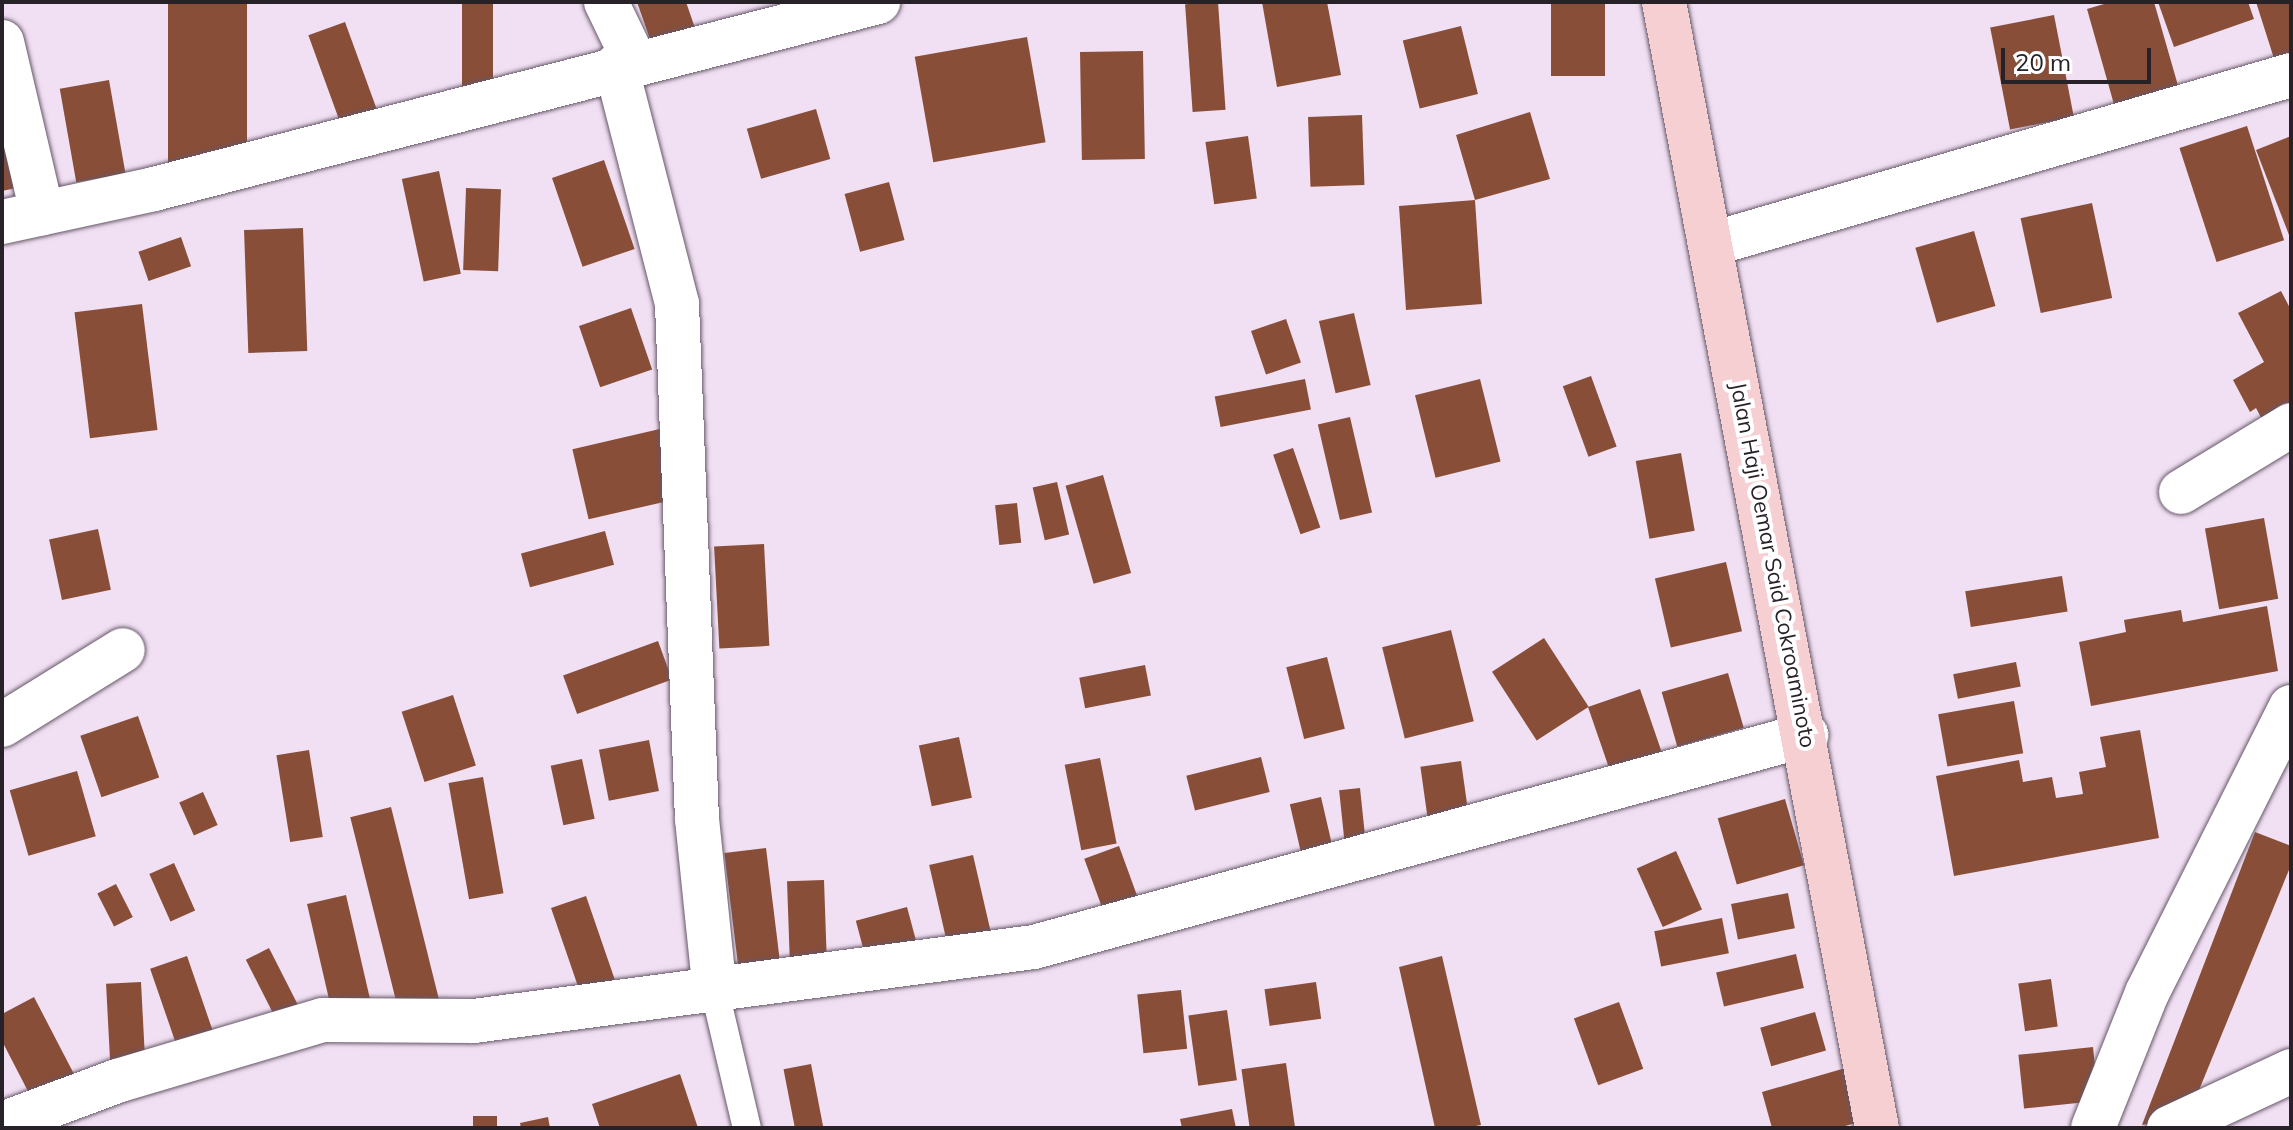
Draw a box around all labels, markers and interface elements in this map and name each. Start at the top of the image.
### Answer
scale bar [2005,32,2155,82]
text: 20 m [2015,47,2071,77]
street label: Jalan Haji Oemar Said Cokroaminoto [1725,380,1821,750]

